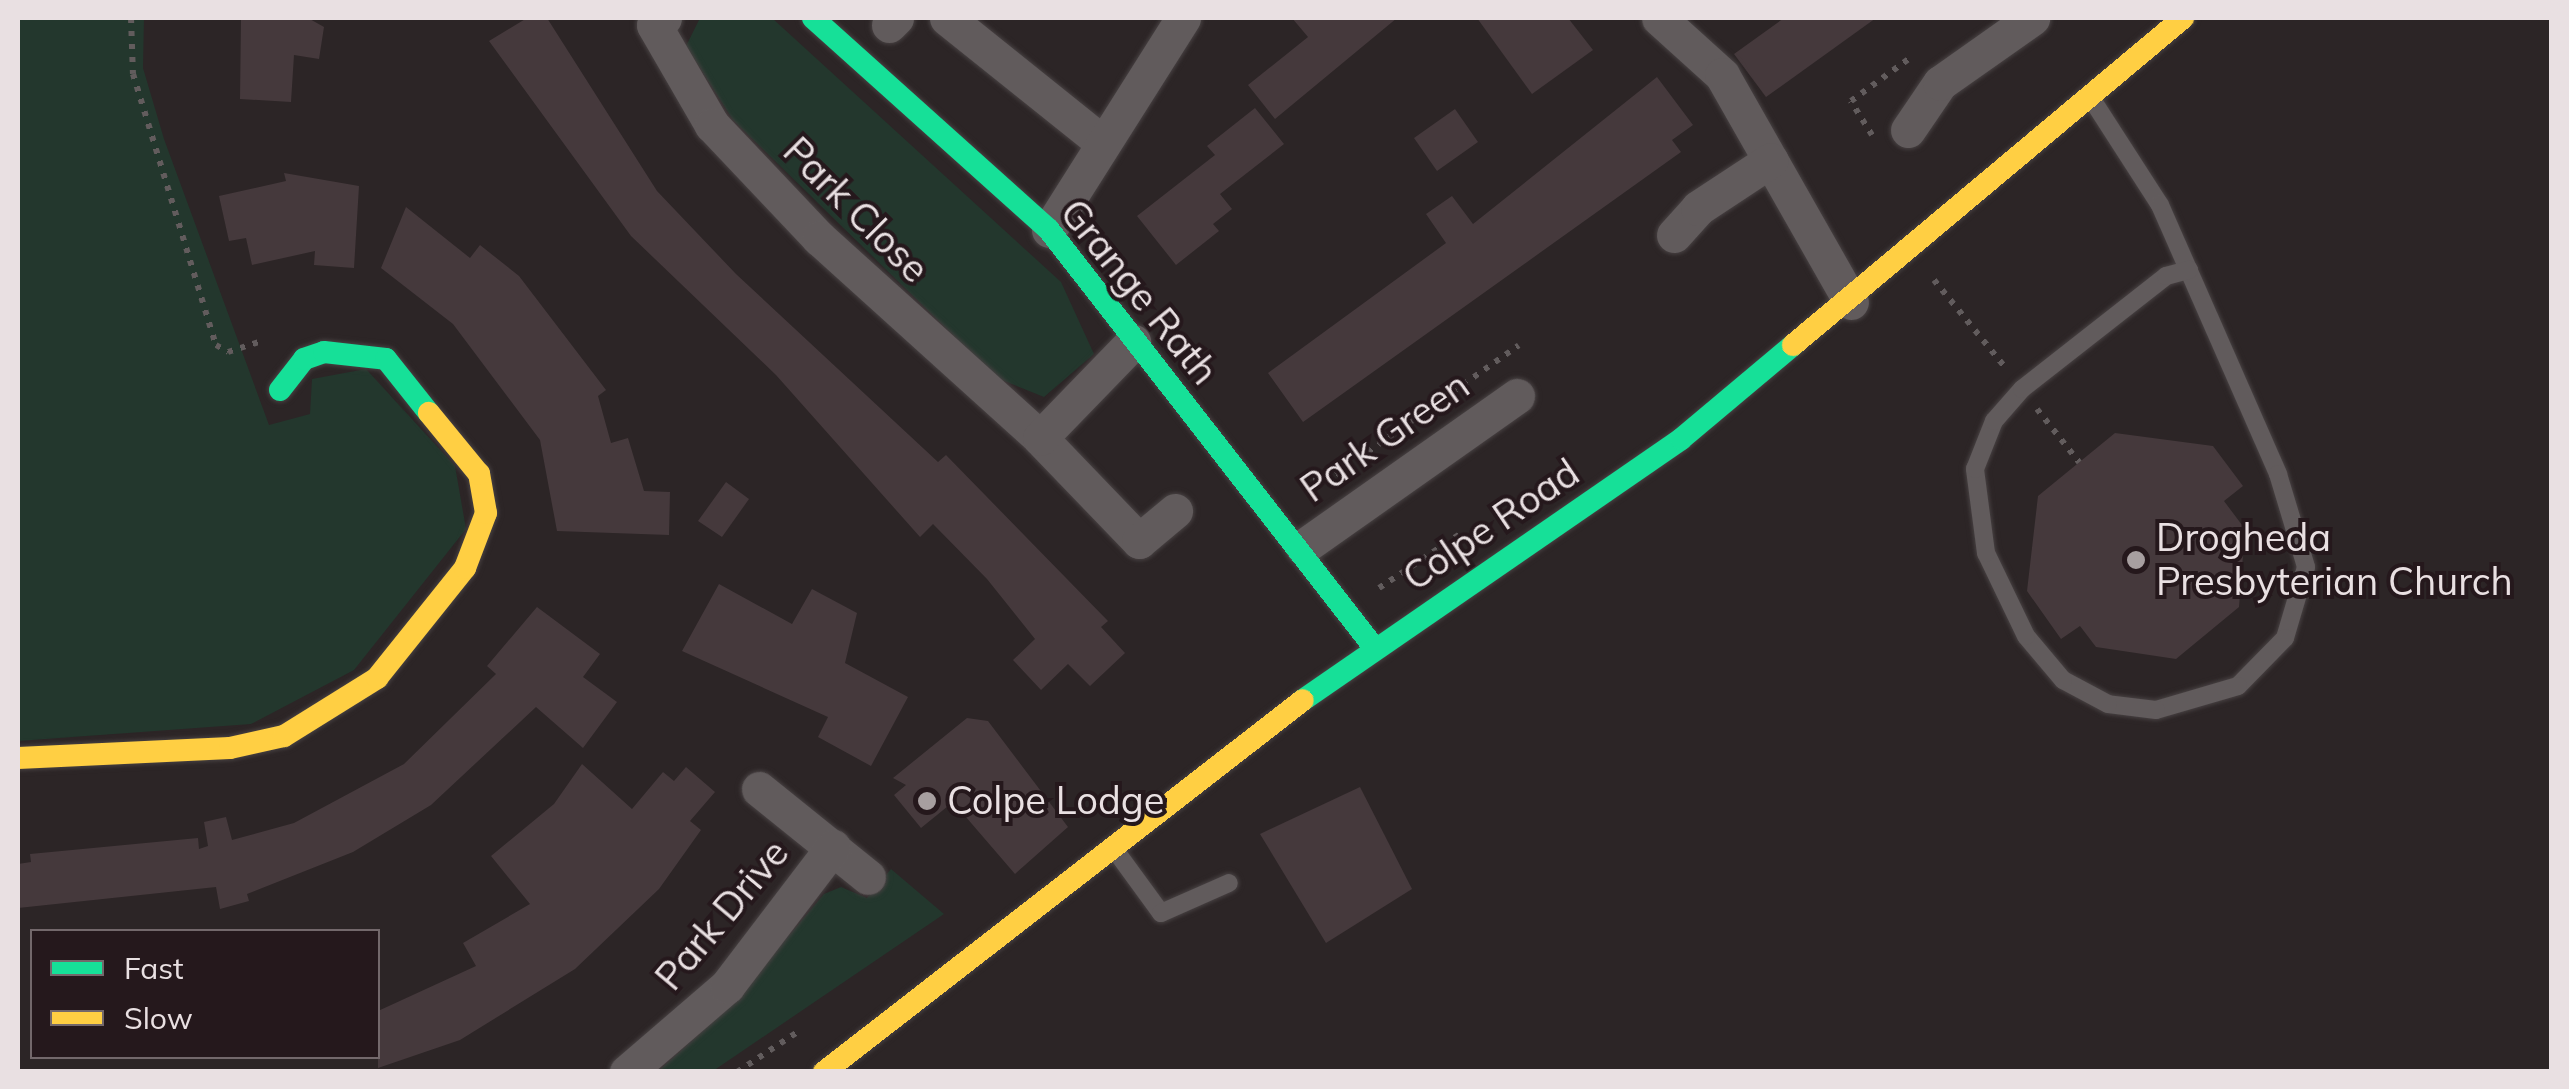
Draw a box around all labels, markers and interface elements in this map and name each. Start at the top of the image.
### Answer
street label: Park Close [774,128,938,292]
street label: Grange Rath [1051,190,1227,394]
street label: Park Green [1292,362,1478,512]
street label: Colpe Road [1395,450,1587,600]
place label: Drogheda Presbyterian Church [2156,515,2513,604]
marker: Drogheda Presbyterian Church [2125,549,2147,571]
place label: Colpe Lodge [947,778,1164,824]
marker: Colpe Lodge [916,790,938,812]
street label: Park Drive [646,831,798,999]
legend [30,929,380,1059]
text: Fast [124,949,184,987]
text: Slow [124,999,193,1037]

